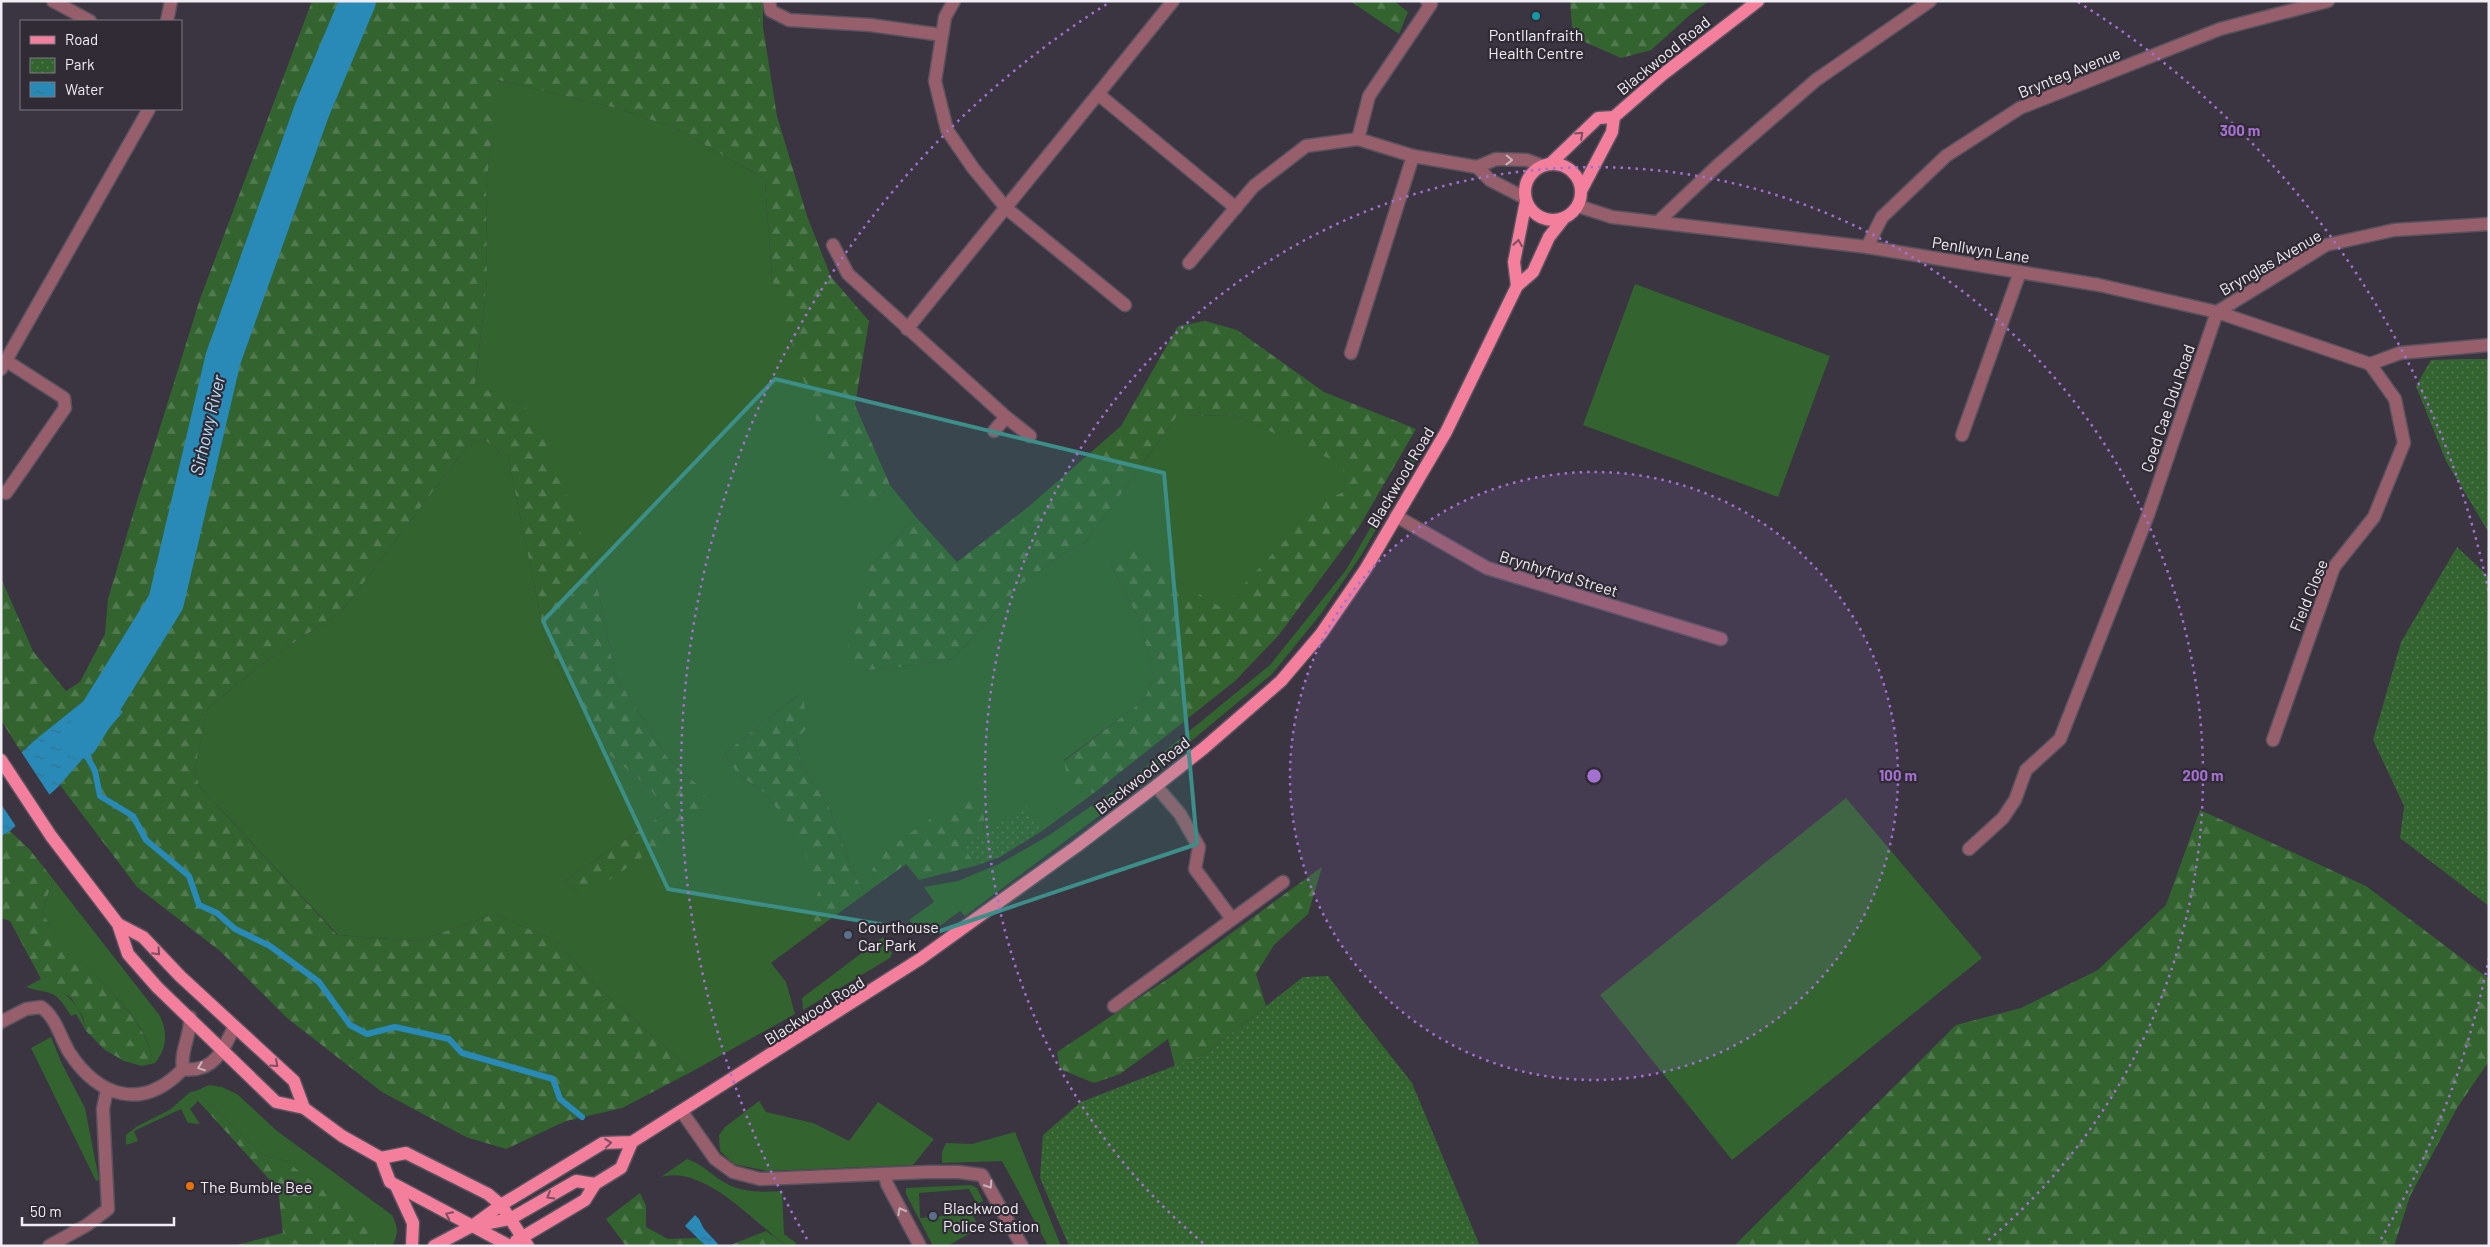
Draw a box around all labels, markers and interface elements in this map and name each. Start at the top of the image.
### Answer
marker: Pontllanfraith Health Centre [1530,10,1542,22]
street label: Blackwood Road [1613,12,1713,98]
legend [20,20,182,110]
place label: Pontllanfraith Health Centre [1488,25,1584,62]
text: Road [65,30,98,48]
street label: Brynteg Avenue [2015,43,2123,101]
text: Park [65,55,95,73]
text: Water [65,80,104,98]
text: 300 m [2220,121,2260,139]
one-way arrow [1574,132,1583,141]
one-way arrow [1506,155,1514,165]
street label: Brynglas Avenue [2216,225,2324,299]
street label: Penllwyn Lane [1931,232,2031,266]
one-way arrow [1512,239,1522,247]
street label: Coed Cae Ddu Road [2136,341,2198,475]
water label: Sirhowy River [185,372,229,477]
street label: Blackwood Road [1362,423,1438,531]
street label: Brynhyfryd Street [1497,546,1621,600]
street label: Field Close [2285,556,2331,634]
street label: Blackwood Road [1091,732,1193,818]
text: 100 m [1879,766,1917,784]
text: 200 m [2182,766,2224,784]
centre of rings [1585,767,1603,785]
place label: Courthouse Car Park [858,917,939,954]
marker: Courthouse Car Park [842,929,854,941]
one-way arrow [151,946,160,955]
street label: Blackwood Road [761,972,867,1048]
one-way arrow [269,1058,278,1067]
one-way arrow [197,1061,206,1071]
one-way arrow [605,1138,613,1149]
place label: The Bumble Bee [200,1177,312,1196]
one-way arrow [983,1179,992,1188]
marker: The Bumble Bee [184,1180,196,1192]
one-way arrow [547,1189,556,1199]
scale bar [22,1194,175,1226]
place label: Blackwood Police Station [943,1198,1039,1235]
text: 50 m [30,1202,62,1220]
one-way arrow [897,1207,907,1216]
marker: Blackwood Police Station [927,1210,939,1222]
one-way arrow [445,1211,454,1221]

